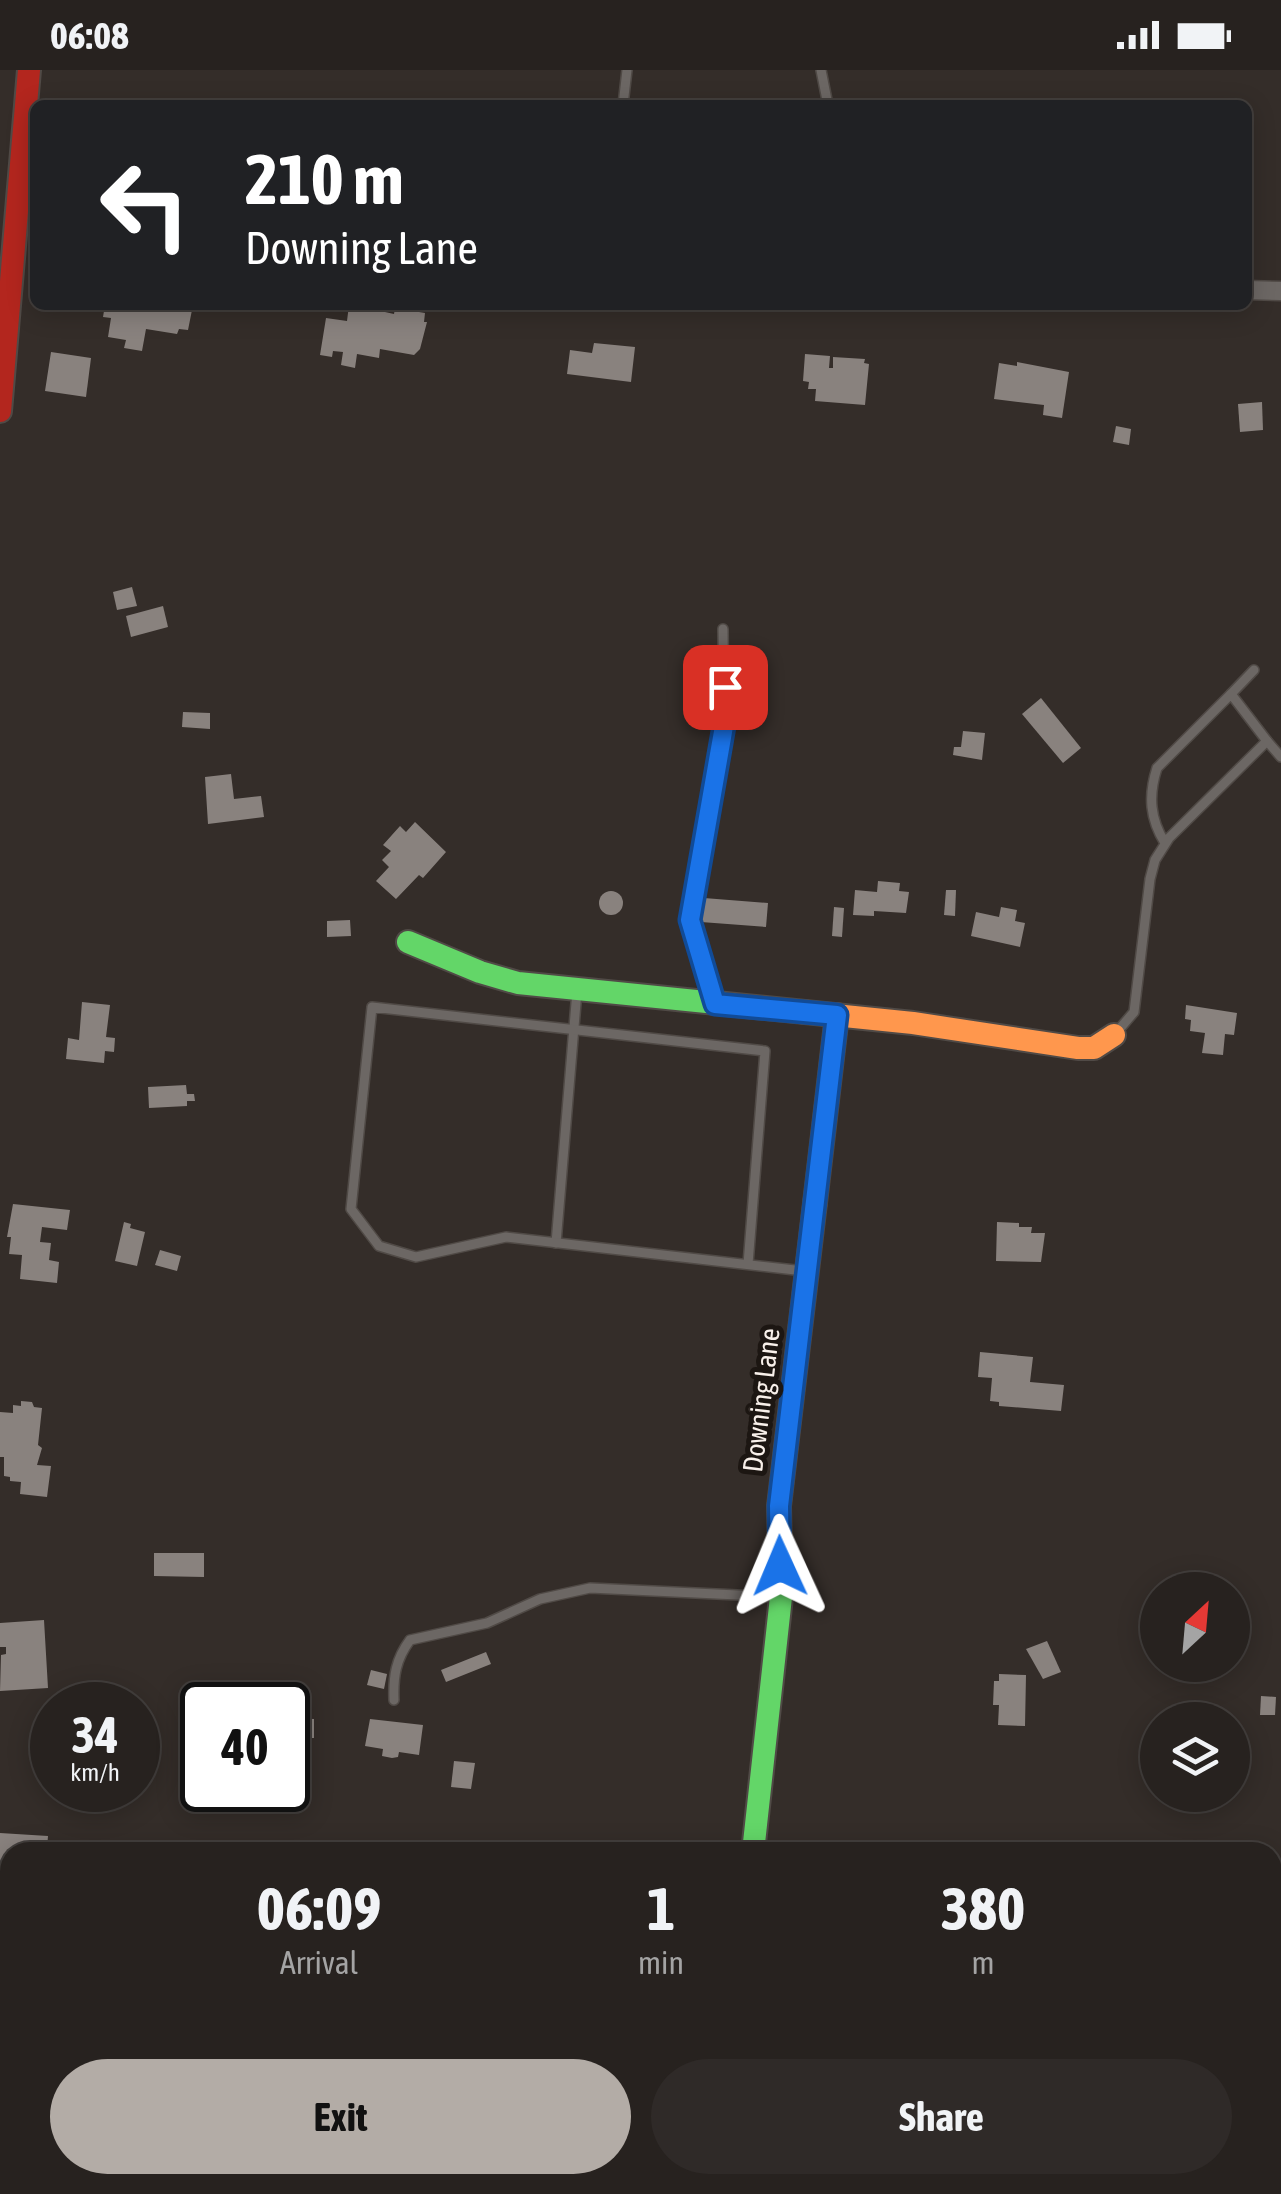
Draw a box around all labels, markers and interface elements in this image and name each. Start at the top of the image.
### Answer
text: 06:08 [50,14,129,57]
text: 210 m [245,139,404,219]
icon: left [80,140,210,270]
text: Downing Lane [245,222,478,274]
pin [683,645,768,730]
icon: arrive [698,660,753,715]
street label: Downing Lane [736,1326,786,1474]
position arrow [728,1514,832,1618]
north arrow [1140,1572,1250,1682]
map controls [1140,1572,1250,1812]
speed limit sign: 40 [180,1682,310,1812]
button: layers [1140,1702,1250,1812]
text: 34 [71,1706,118,1764]
text: km/h [70,1758,120,1786]
text: 06:09 [257,1874,381,1943]
text: 1 [647,1874,675,1943]
text: 380 [941,1874,1025,1943]
text: Arrival [280,1944,358,1981]
text: min [638,1944,684,1981]
text: m [971,1944,995,1981]
button: Exit [50,2059,631,2174]
button: Share [651,2059,1232,2174]

